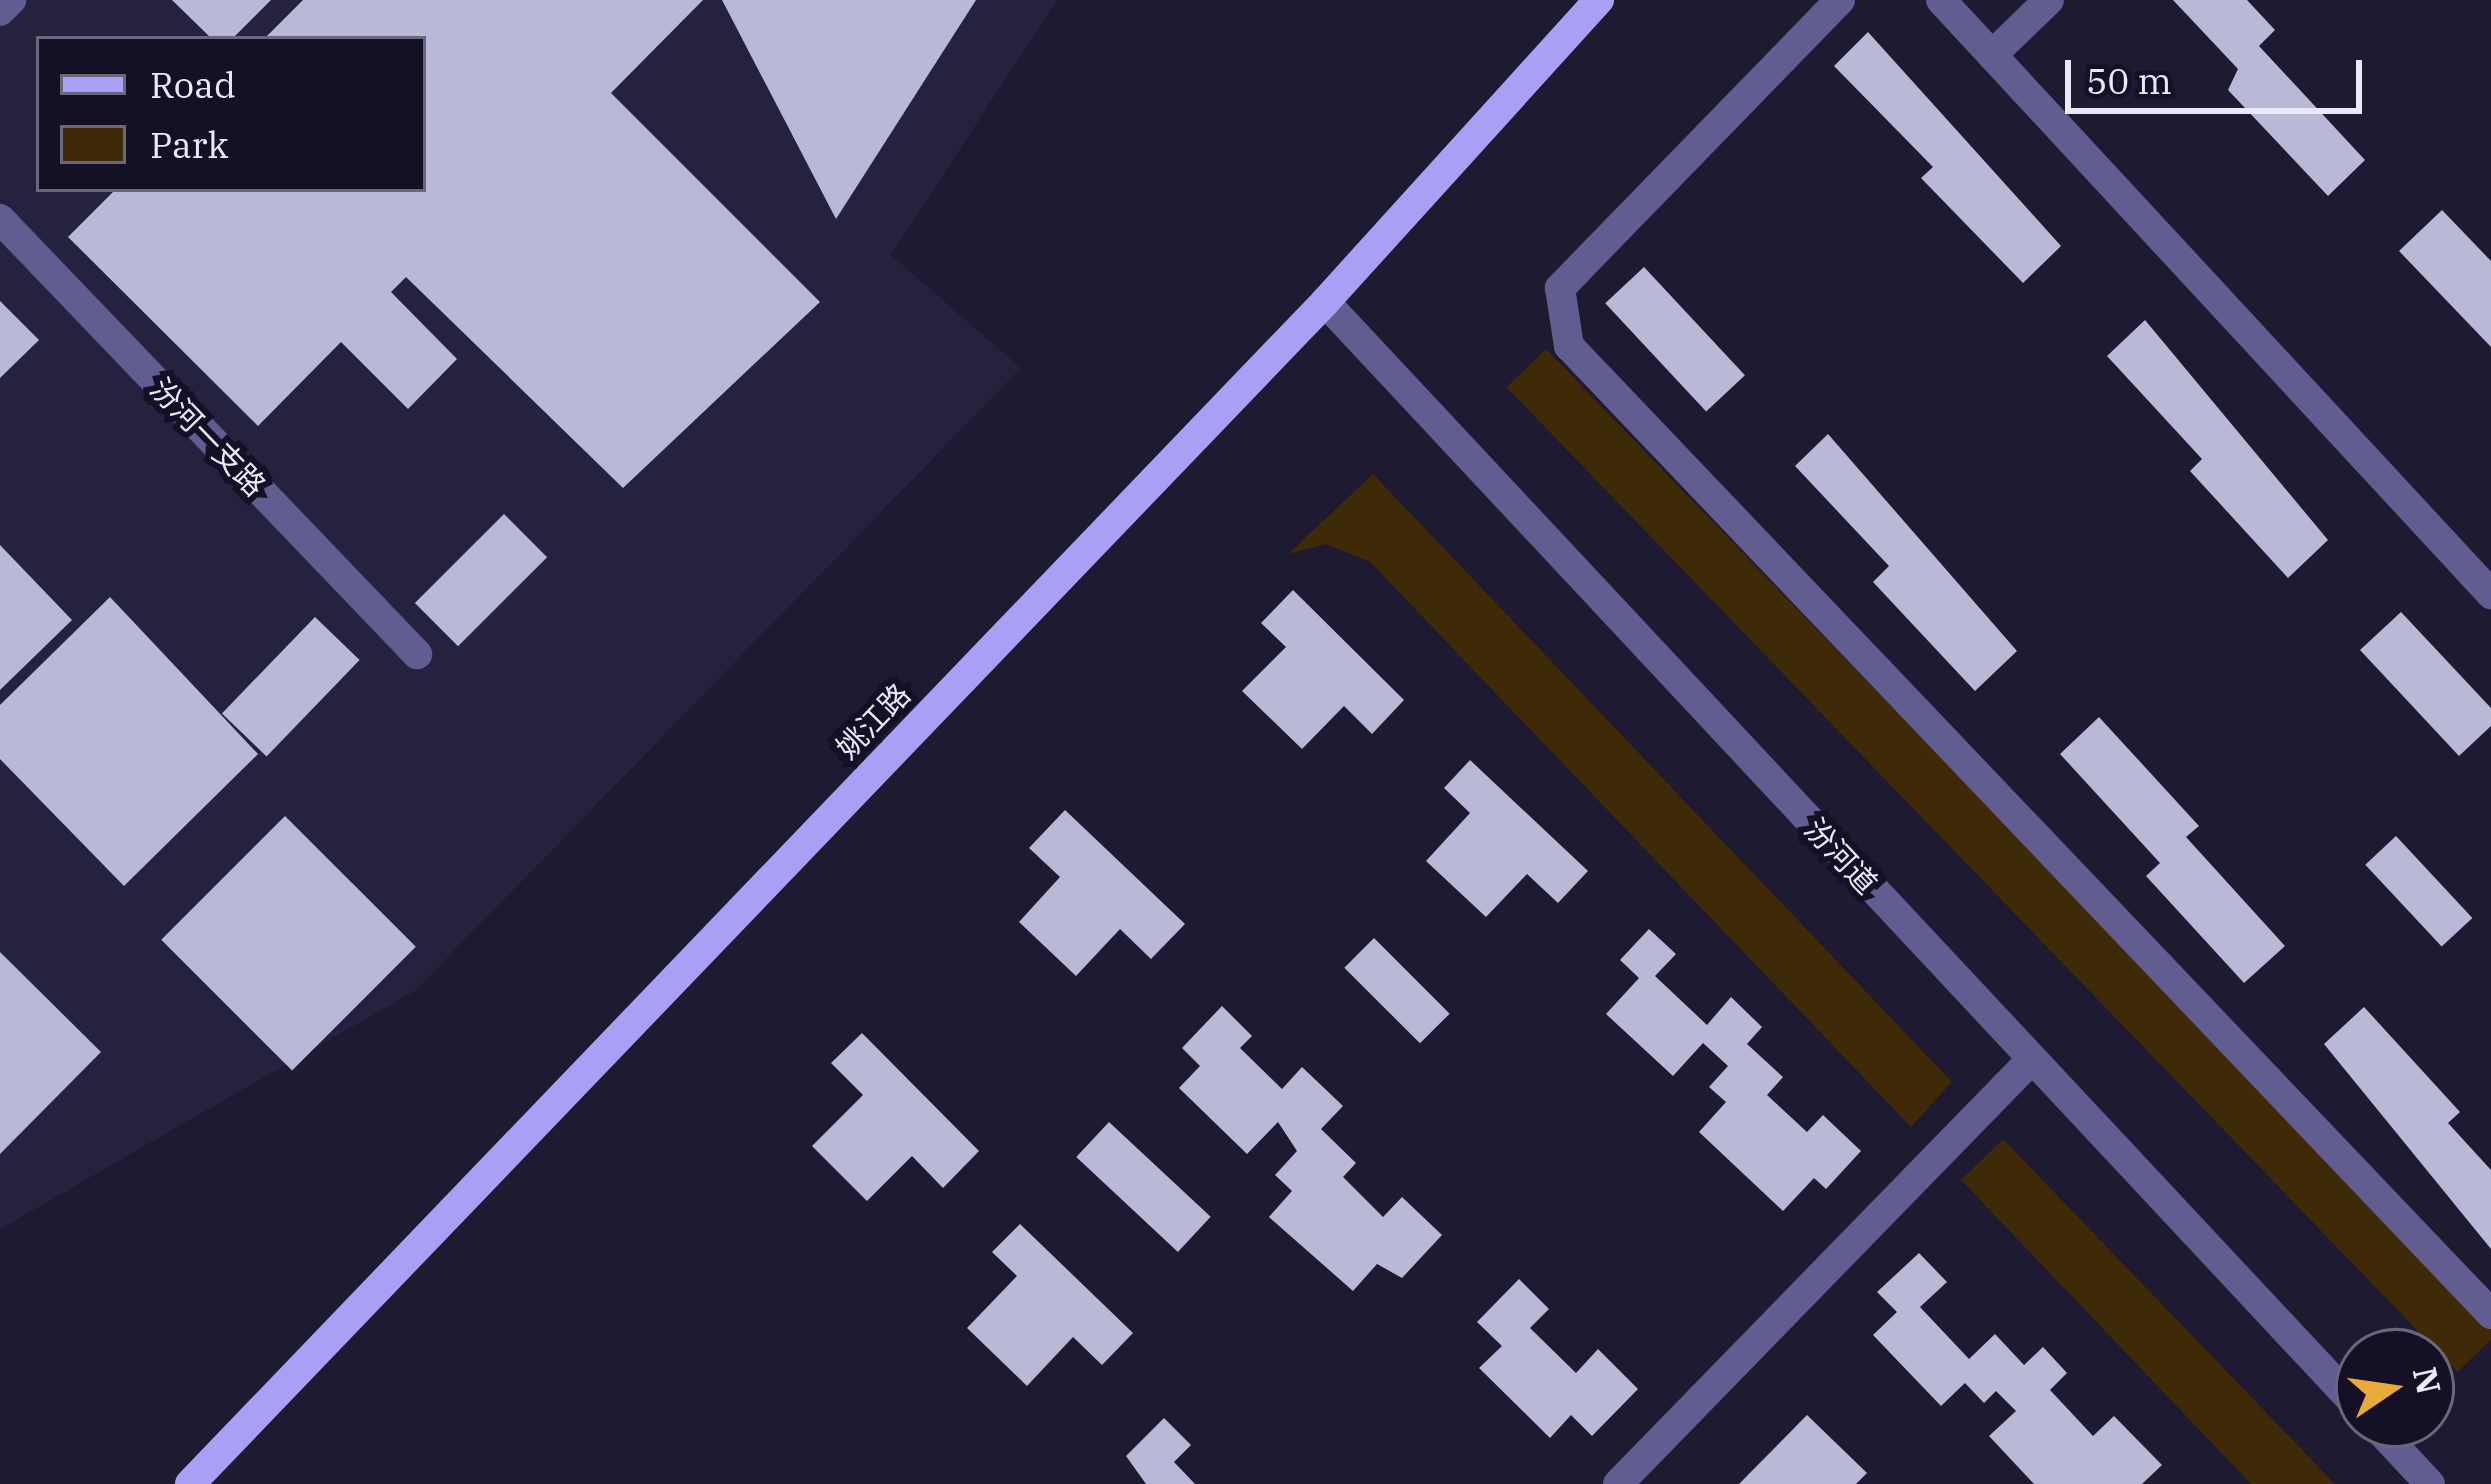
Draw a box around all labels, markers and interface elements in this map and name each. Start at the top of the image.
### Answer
legend [36,36,426,192]
scale bar [2071,36,2368,110]
text: 50 m [2086,57,2172,104]
text: Road [150,61,236,108]
text: Park [150,121,229,168]
street label: 汾河一支路 [143,371,273,503]
street label: 姚江路 [829,676,917,766]
street label: 汾河道 [1797,811,1885,901]
north arrow [2335,1328,2455,1448]
text: N [2404,1363,2452,1398]

